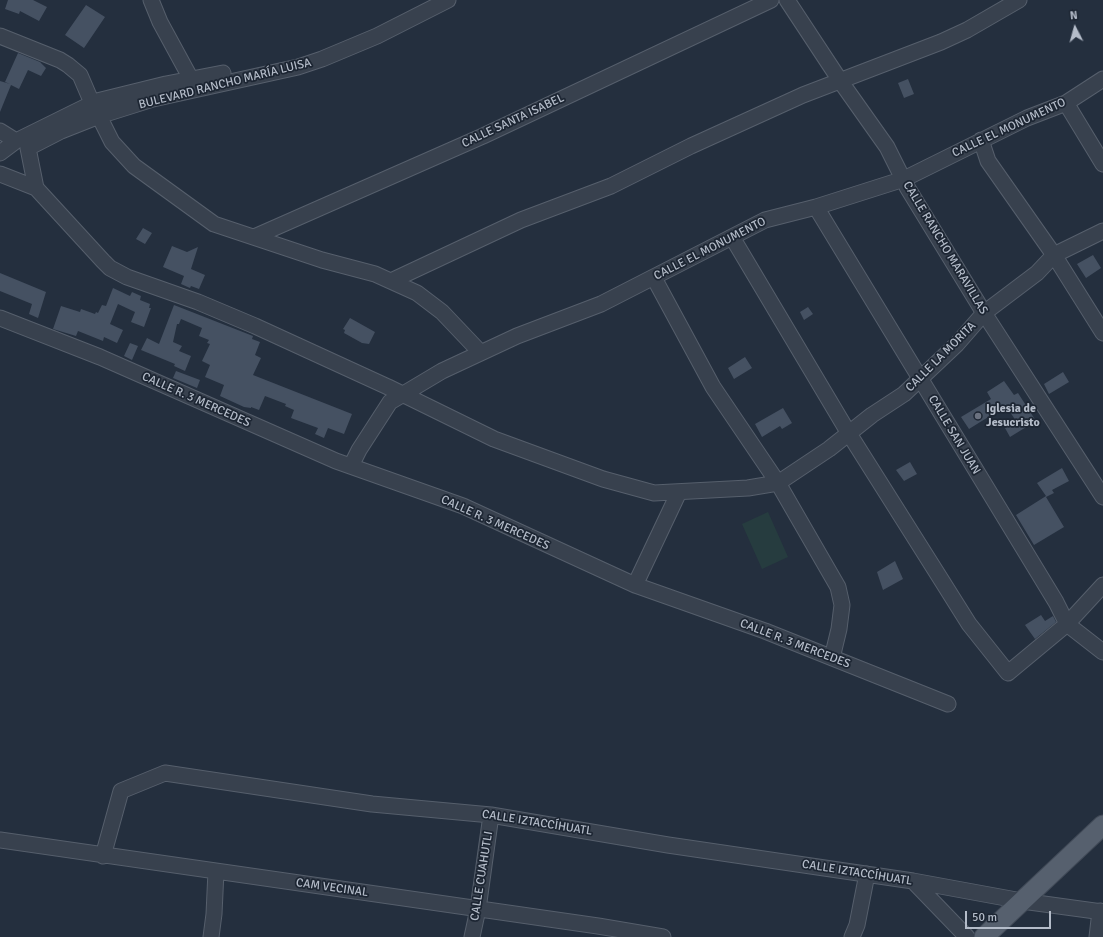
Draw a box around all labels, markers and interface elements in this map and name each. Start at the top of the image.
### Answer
north arrow [1055,8,1095,48]
text: N [1069,9,1078,22]
street label: BULEVARD RANCHO MARÍA LUISA [137,56,313,112]
street label: CALLE SANTA ISABEL [460,91,566,151]
street label: CALLE EL MONUMENTO [950,95,1068,161]
street label: CALLE RANCHO MARAVILLAS [900,179,990,317]
street label: CALLE EL MONUMENTO [652,215,768,283]
street label: CALLE LA MORITA [903,319,979,395]
street label: CALLE R. 3 MERCEDES [140,370,252,430]
street label: CALLE SAN JUAN [925,393,983,477]
place label: Iglesia de Jesucristo [986,402,1040,430]
marker: Iglesia de Jesucristo [973,411,983,421]
street label: CALLE R. 3 MERCEDES [439,493,551,553]
street label: CALLE R. 3 MERCEDES [738,616,852,672]
street label: CALLE IZTACCÍHUATL [481,807,593,839]
street label: CALLE CUAHUTLI [468,830,496,922]
street label: CALLE IZTACCÍHUATL [801,857,913,889]
street label: CAM VECINAL [295,876,369,900]
scale bar [967,903,1053,929]
text: 50 m [972,910,997,925]

